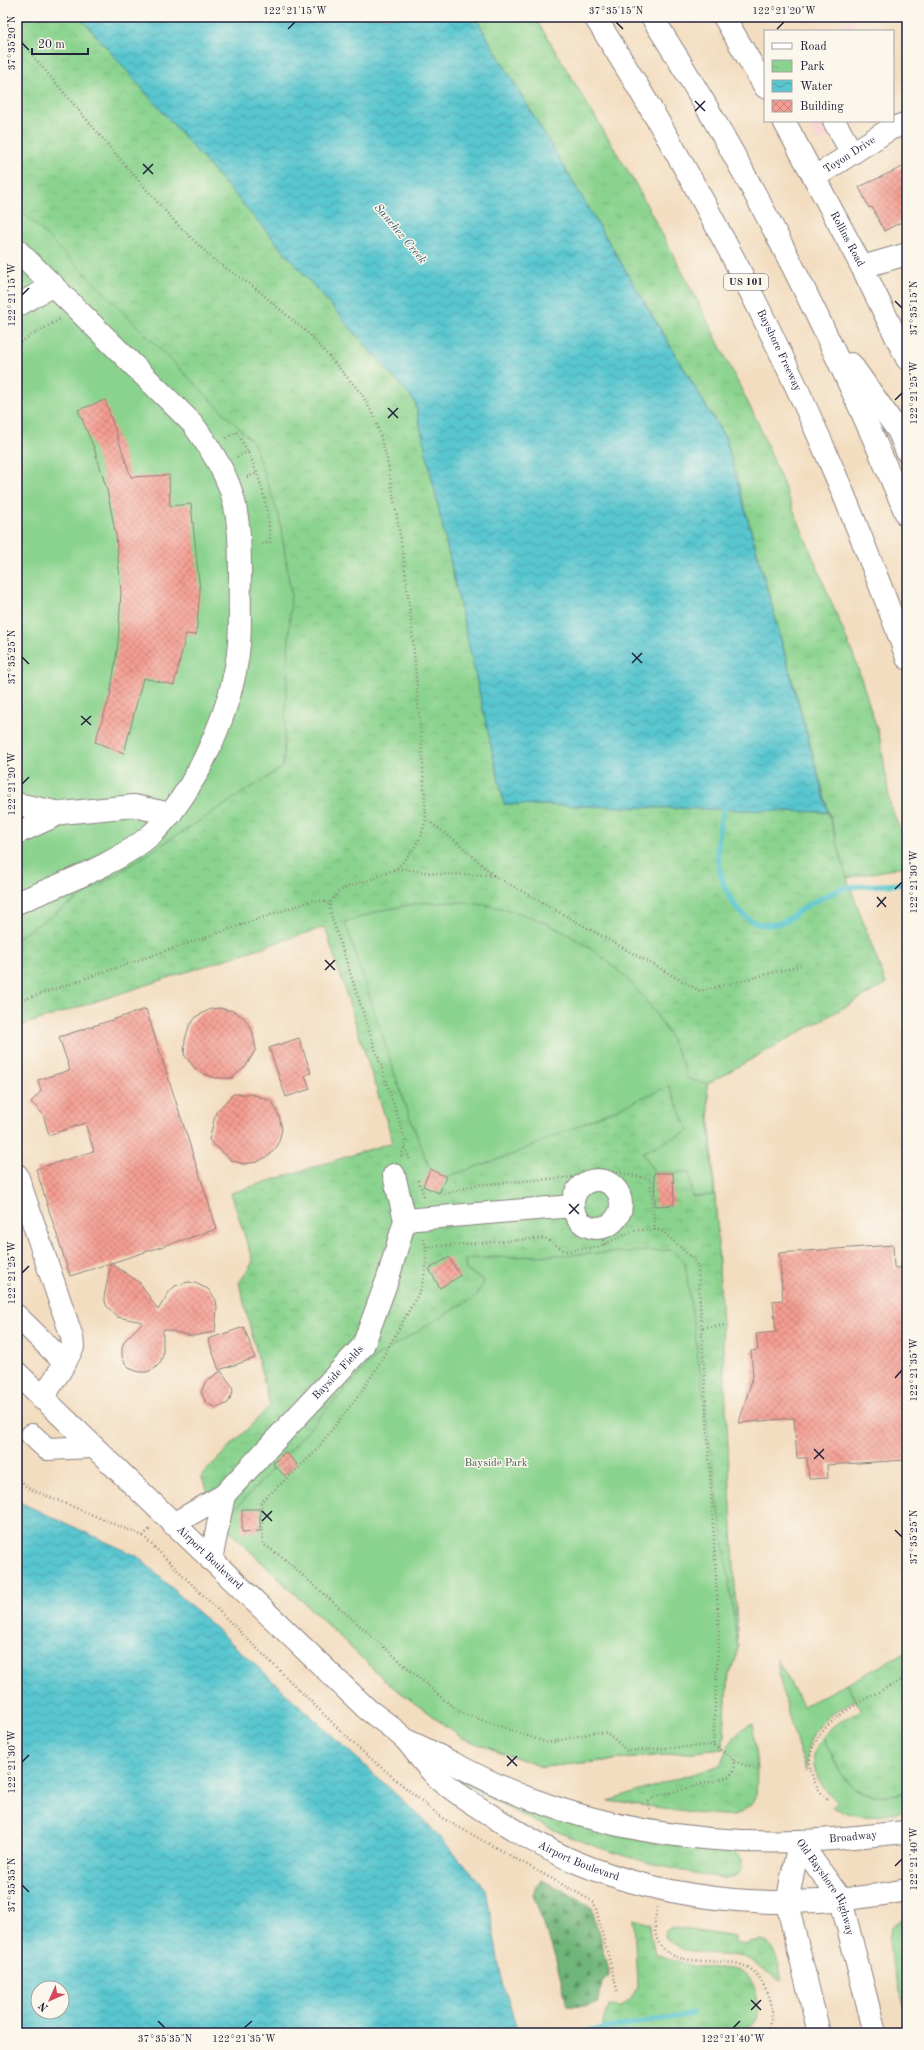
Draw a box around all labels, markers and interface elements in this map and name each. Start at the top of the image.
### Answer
text: 122°21'15"W [263,6,327,16]
text: 37°35'15"N [589,6,644,16]
text: 122°21'20"W [752,6,816,16]
text: 37°35'20"N [7,15,17,70]
scale bar [32,30,88,56]
legend [764,30,894,122]
text: 20 m [38,39,65,51]
text: Road [800,41,827,53]
text: Park [800,61,825,73]
text: Water [800,81,833,93]
text: Building [800,101,844,113]
street label: Toyon Drive [822,134,877,175]
water label: Sanchez Creek [371,202,429,266]
street label: Rollins Road [828,210,866,269]
text: 122°21'15"W [7,263,17,327]
road number: US 101 [724,274,768,290]
text: 37°35'15"N [909,280,919,335]
street label: Bayshore Freeway [755,308,803,393]
text: 122°21'25"W [909,361,919,425]
text: 37°35'25"N [7,629,17,684]
text: 122°21'20"W [7,752,17,816]
text: 122°21'30"W [909,850,919,914]
text: 122°21'25"W [7,1241,17,1305]
text: 122°21'35"W [909,1338,919,1402]
street label: Bayside Fields [310,1343,366,1402]
park label: Bayside Park [465,1458,528,1469]
text: 37°35'25"N [909,1509,919,1564]
street label: Airport Boulevard [175,1524,245,1592]
text: 122°21'30"W [7,1730,17,1794]
text: 122°21'40"W [909,1827,919,1891]
street label: Broadway [829,1829,878,1845]
street label: Old Bayshore Highway [794,1837,855,1937]
street label: Airport Boulevard [536,1839,621,1883]
text: 37°35'35"N [7,1857,17,1912]
north arrow [30,1980,70,2020]
text: N [37,1999,51,2013]
text: 37°35'35"N [138,2034,193,2044]
text: 122°21'35"W [212,2034,276,2044]
text: 122°21'40"W [701,2034,765,2044]

